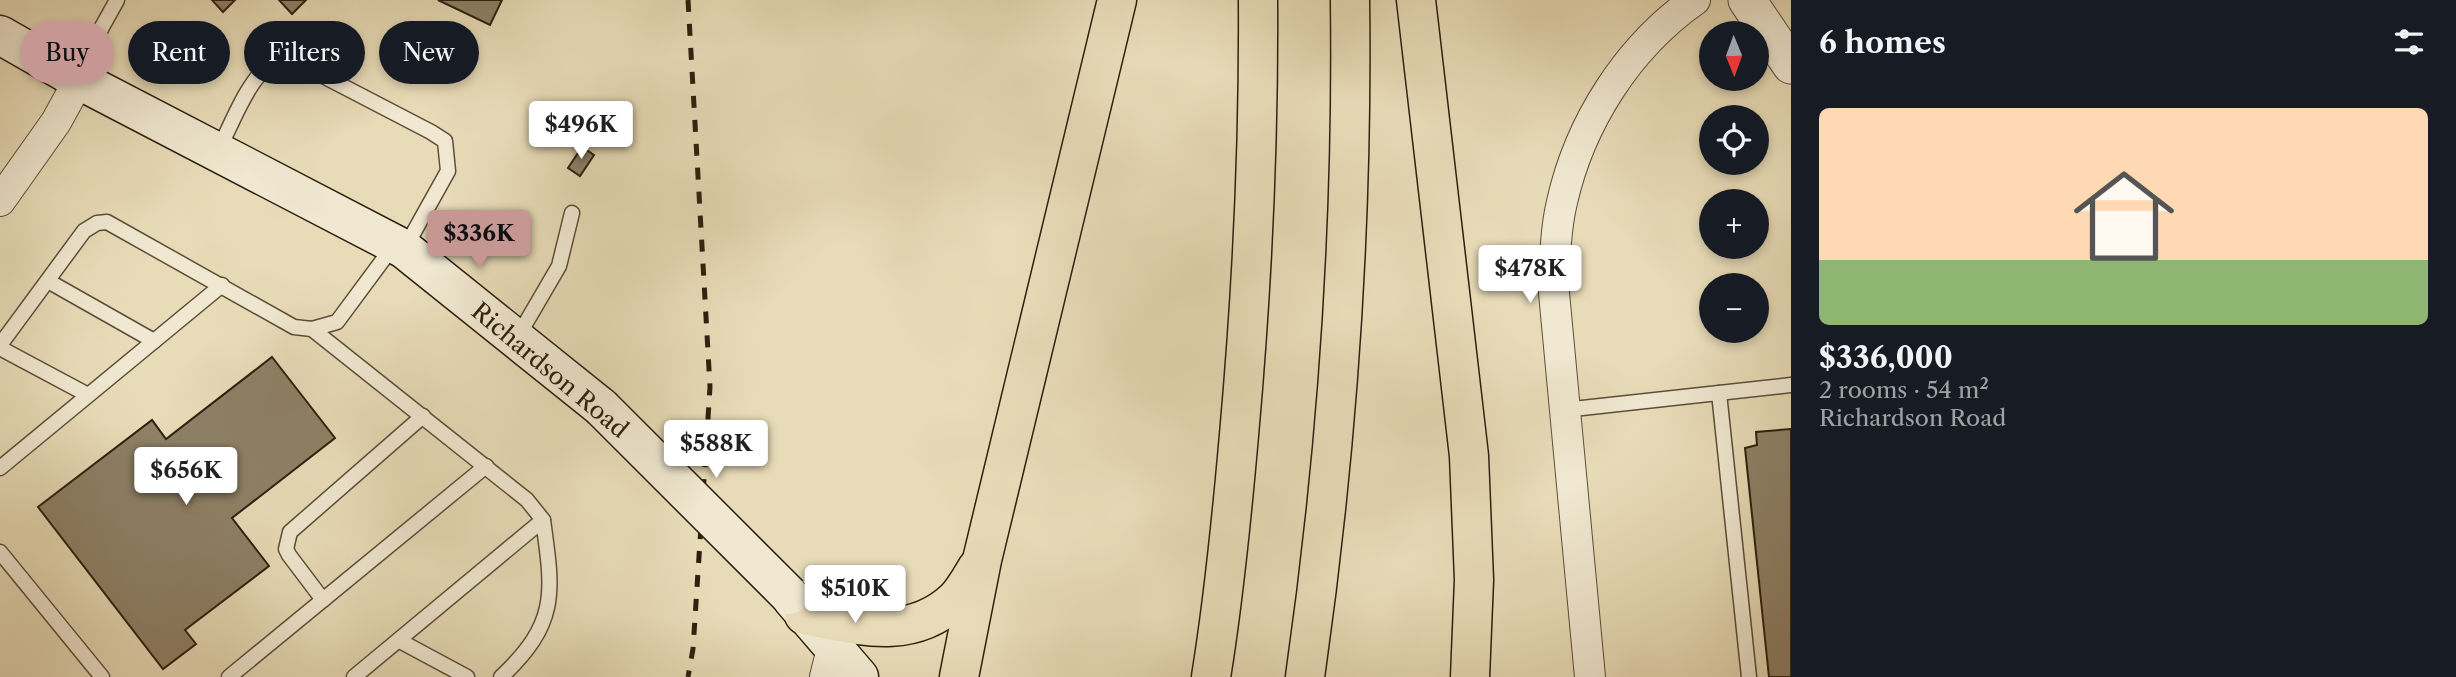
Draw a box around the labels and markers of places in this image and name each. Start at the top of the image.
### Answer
pin: $496K [532,102,630,161]
pin: $336K [430,210,528,270]
pin: $478K [1481,246,1579,305]
pin: $588K [667,420,765,480]
pin: $656K [137,448,235,507]
pin: $510K [806,566,904,625]

